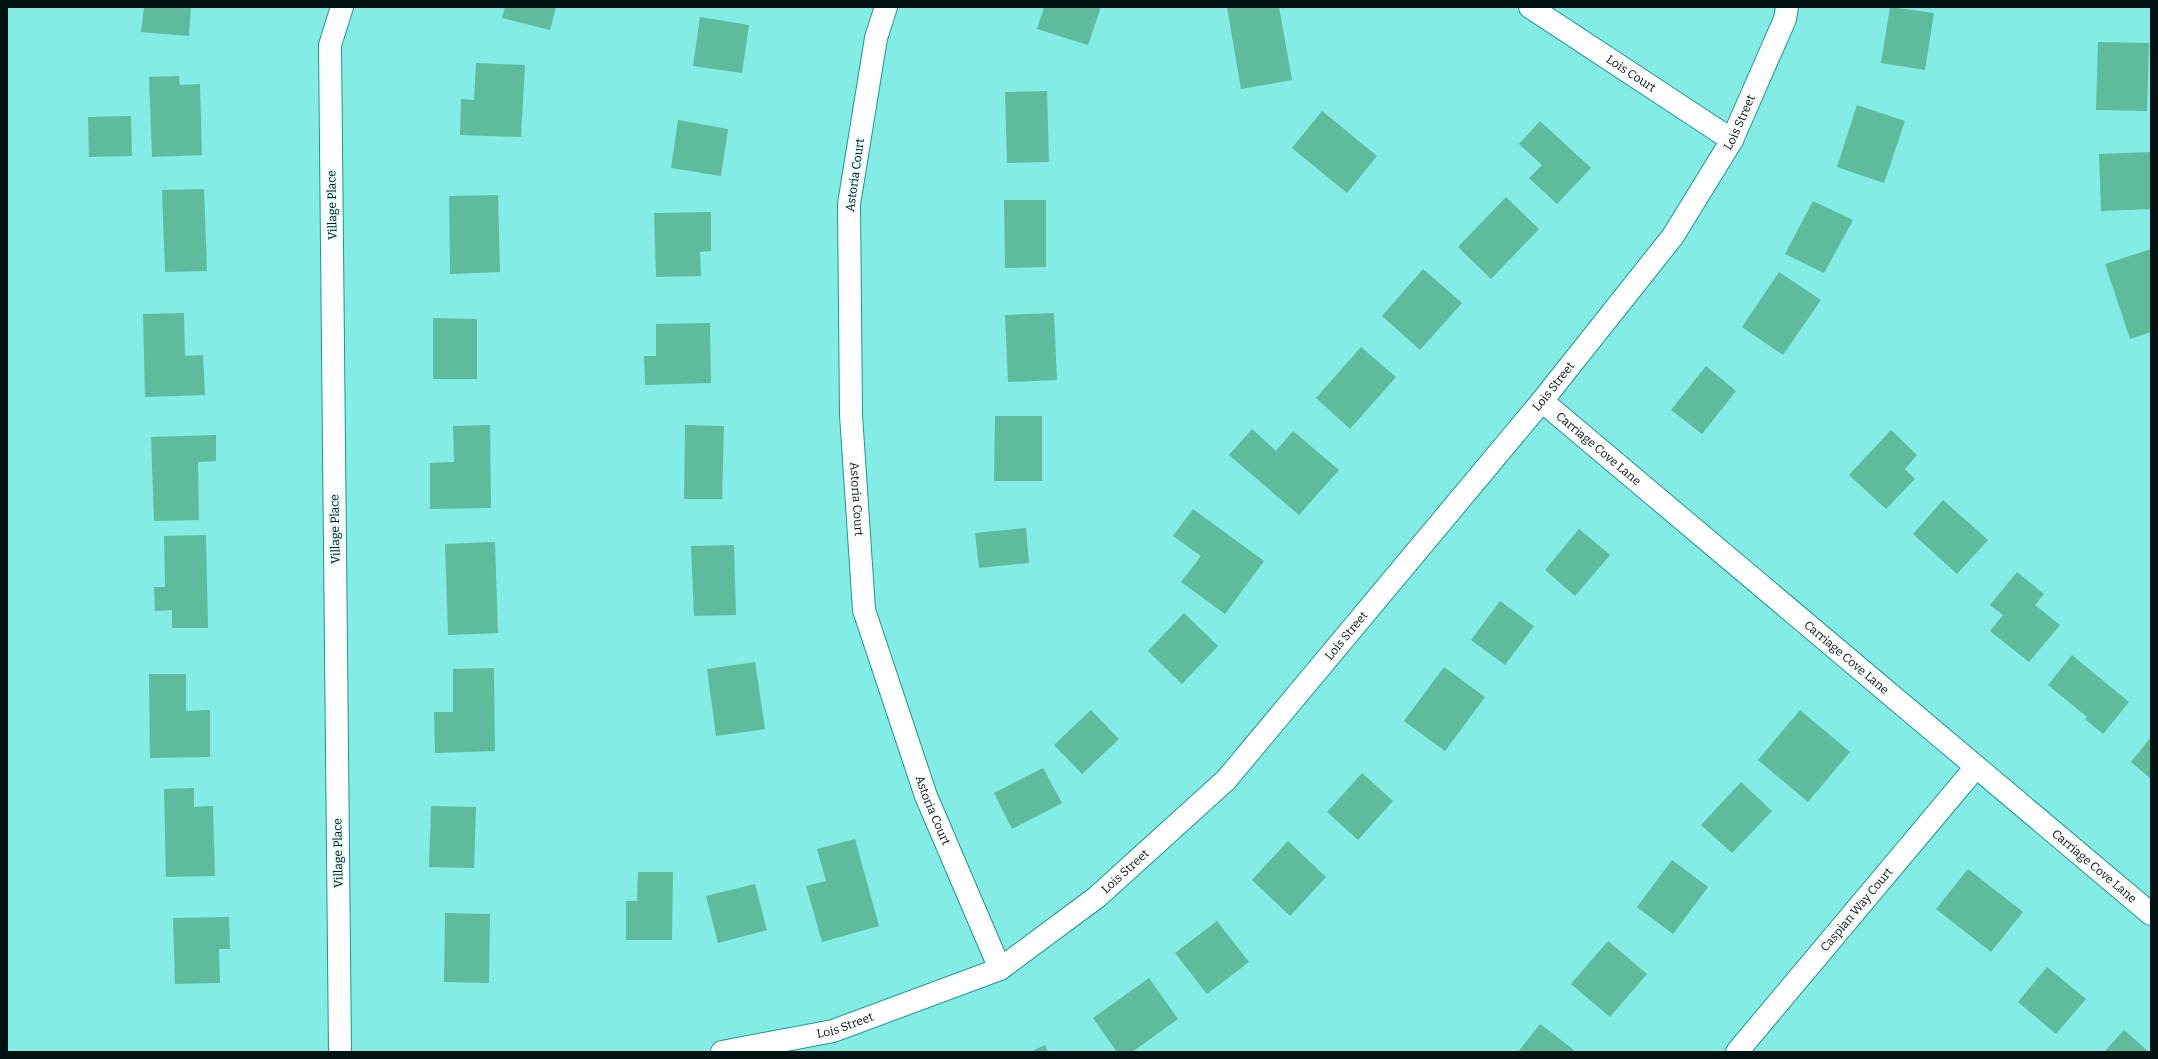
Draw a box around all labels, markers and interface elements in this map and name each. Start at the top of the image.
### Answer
street label: Lois Court [1604,52,1659,95]
street label: Lois Street [1721,92,1758,153]
street label: Astoria Court [843,137,867,213]
street label: Village Place [324,170,340,240]
street label: Lois Street [1530,359,1578,414]
street label: Carriage Cove Lane [1553,409,1644,488]
street label: Astoria Court [847,462,866,537]
street label: Village Place [327,494,343,564]
street label: Lois Street [1322,608,1371,663]
street label: Carriage Cove Lane [1801,618,1892,697]
street label: Astoria Court [913,774,953,848]
street label: Village Place [330,818,346,888]
street label: Carriage Cove Lane [2049,827,2139,906]
street label: Lois Street [1099,846,1152,896]
street label: Caspian Way Court [1818,864,1896,954]
street label: Lois Street [815,1009,876,1041]

